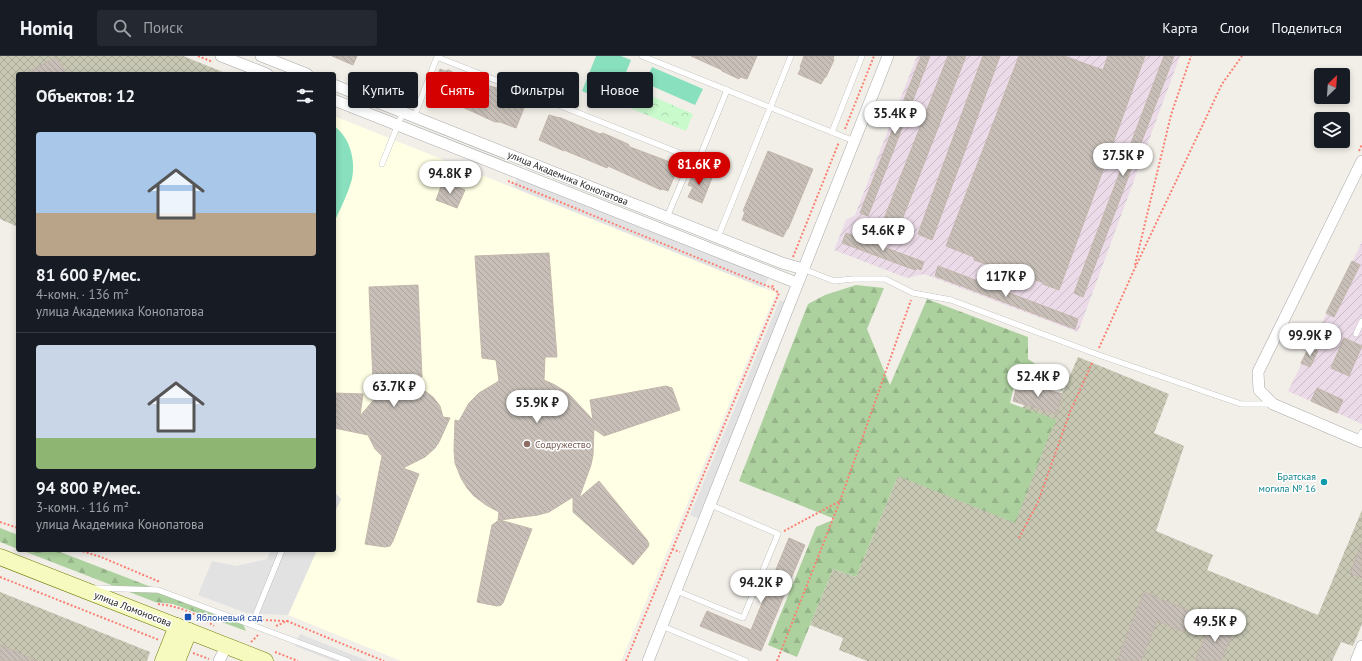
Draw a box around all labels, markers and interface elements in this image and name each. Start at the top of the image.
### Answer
search box [97,10,377,46]
text: Homiq [20,16,73,40]
icon: search [111,17,133,39]
text: Поиск [143,18,183,37]
text: Карта [1162,19,1198,37]
text: Слои [1220,19,1249,37]
text: Поделиться [1271,19,1342,37]
north arrow [1314,68,1350,104]
map controls [1314,68,1350,148]
chip: Купить [348,72,418,108]
chip: Снять [426,72,489,108]
chip: Фильтры [497,72,579,108]
chip: Новое [587,72,653,108]
text: Объектов: 12 [36,85,135,107]
icon: filters [294,85,316,107]
pin: 35.4K ₽ [858,101,932,135]
text: 35.4K ₽ [873,105,917,122]
button: layers [1314,112,1350,148]
pin: 37.5K ₽ [1086,143,1160,177]
text: 37.5K ₽ [1102,147,1144,164]
street label: улица Академика Конопатова [506,148,630,208]
pin: 81.6K ₽ [662,152,736,186]
text: 81.6K ₽ [677,156,721,173]
icon: home [140,158,212,230]
pin: 94.8K ₽ [413,161,487,195]
text: 94.8K ₽ [428,165,472,182]
pin: 54.6K ₽ [846,218,920,252]
text: 54.6K ₽ [861,222,905,239]
text: 81 600 ₽/мес. [36,264,141,286]
pin: 117K ₽ [973,264,1039,298]
text: 117K ₽ [986,268,1026,285]
text: 4-комн. · 136 m² [36,286,129,303]
text: улица Академика Конопатова [36,303,204,320]
pin: 99.9K ₽ [1273,323,1347,357]
text: 99.9K ₽ [1288,327,1332,344]
pin: 52.4K ₽ [1001,364,1075,398]
text: 52.4K ₽ [1016,368,1060,385]
icon: home [140,371,212,443]
pin: 63.7K ₽ [357,374,431,408]
text: 63.7K ₽ [372,378,416,395]
pin: 55.9K ₽ [500,390,574,424]
text: 55.9K ₽ [515,394,559,411]
place label: Содружество [535,438,591,451]
marker: Содружество [522,439,532,449]
place label: Братская могила № 16 [1259,470,1316,495]
text: 94 800 ₽/мес. [36,477,141,499]
marker: Братская могила № 16 [1319,477,1329,487]
text: 3-комн. · 116 m² [36,499,129,516]
text: улица Академика Конопатова [36,516,204,533]
pin: 94.2K ₽ [724,570,798,604]
text: 94.2K ₽ [739,574,783,591]
street label: улица Ломоносова [92,588,174,630]
pin: 49.5K ₽ [1178,609,1252,643]
place label: Яблоневый сад [196,611,263,624]
marker: Яблоневый сад [183,612,193,622]
text: 49.5K ₽ [1193,613,1237,630]

